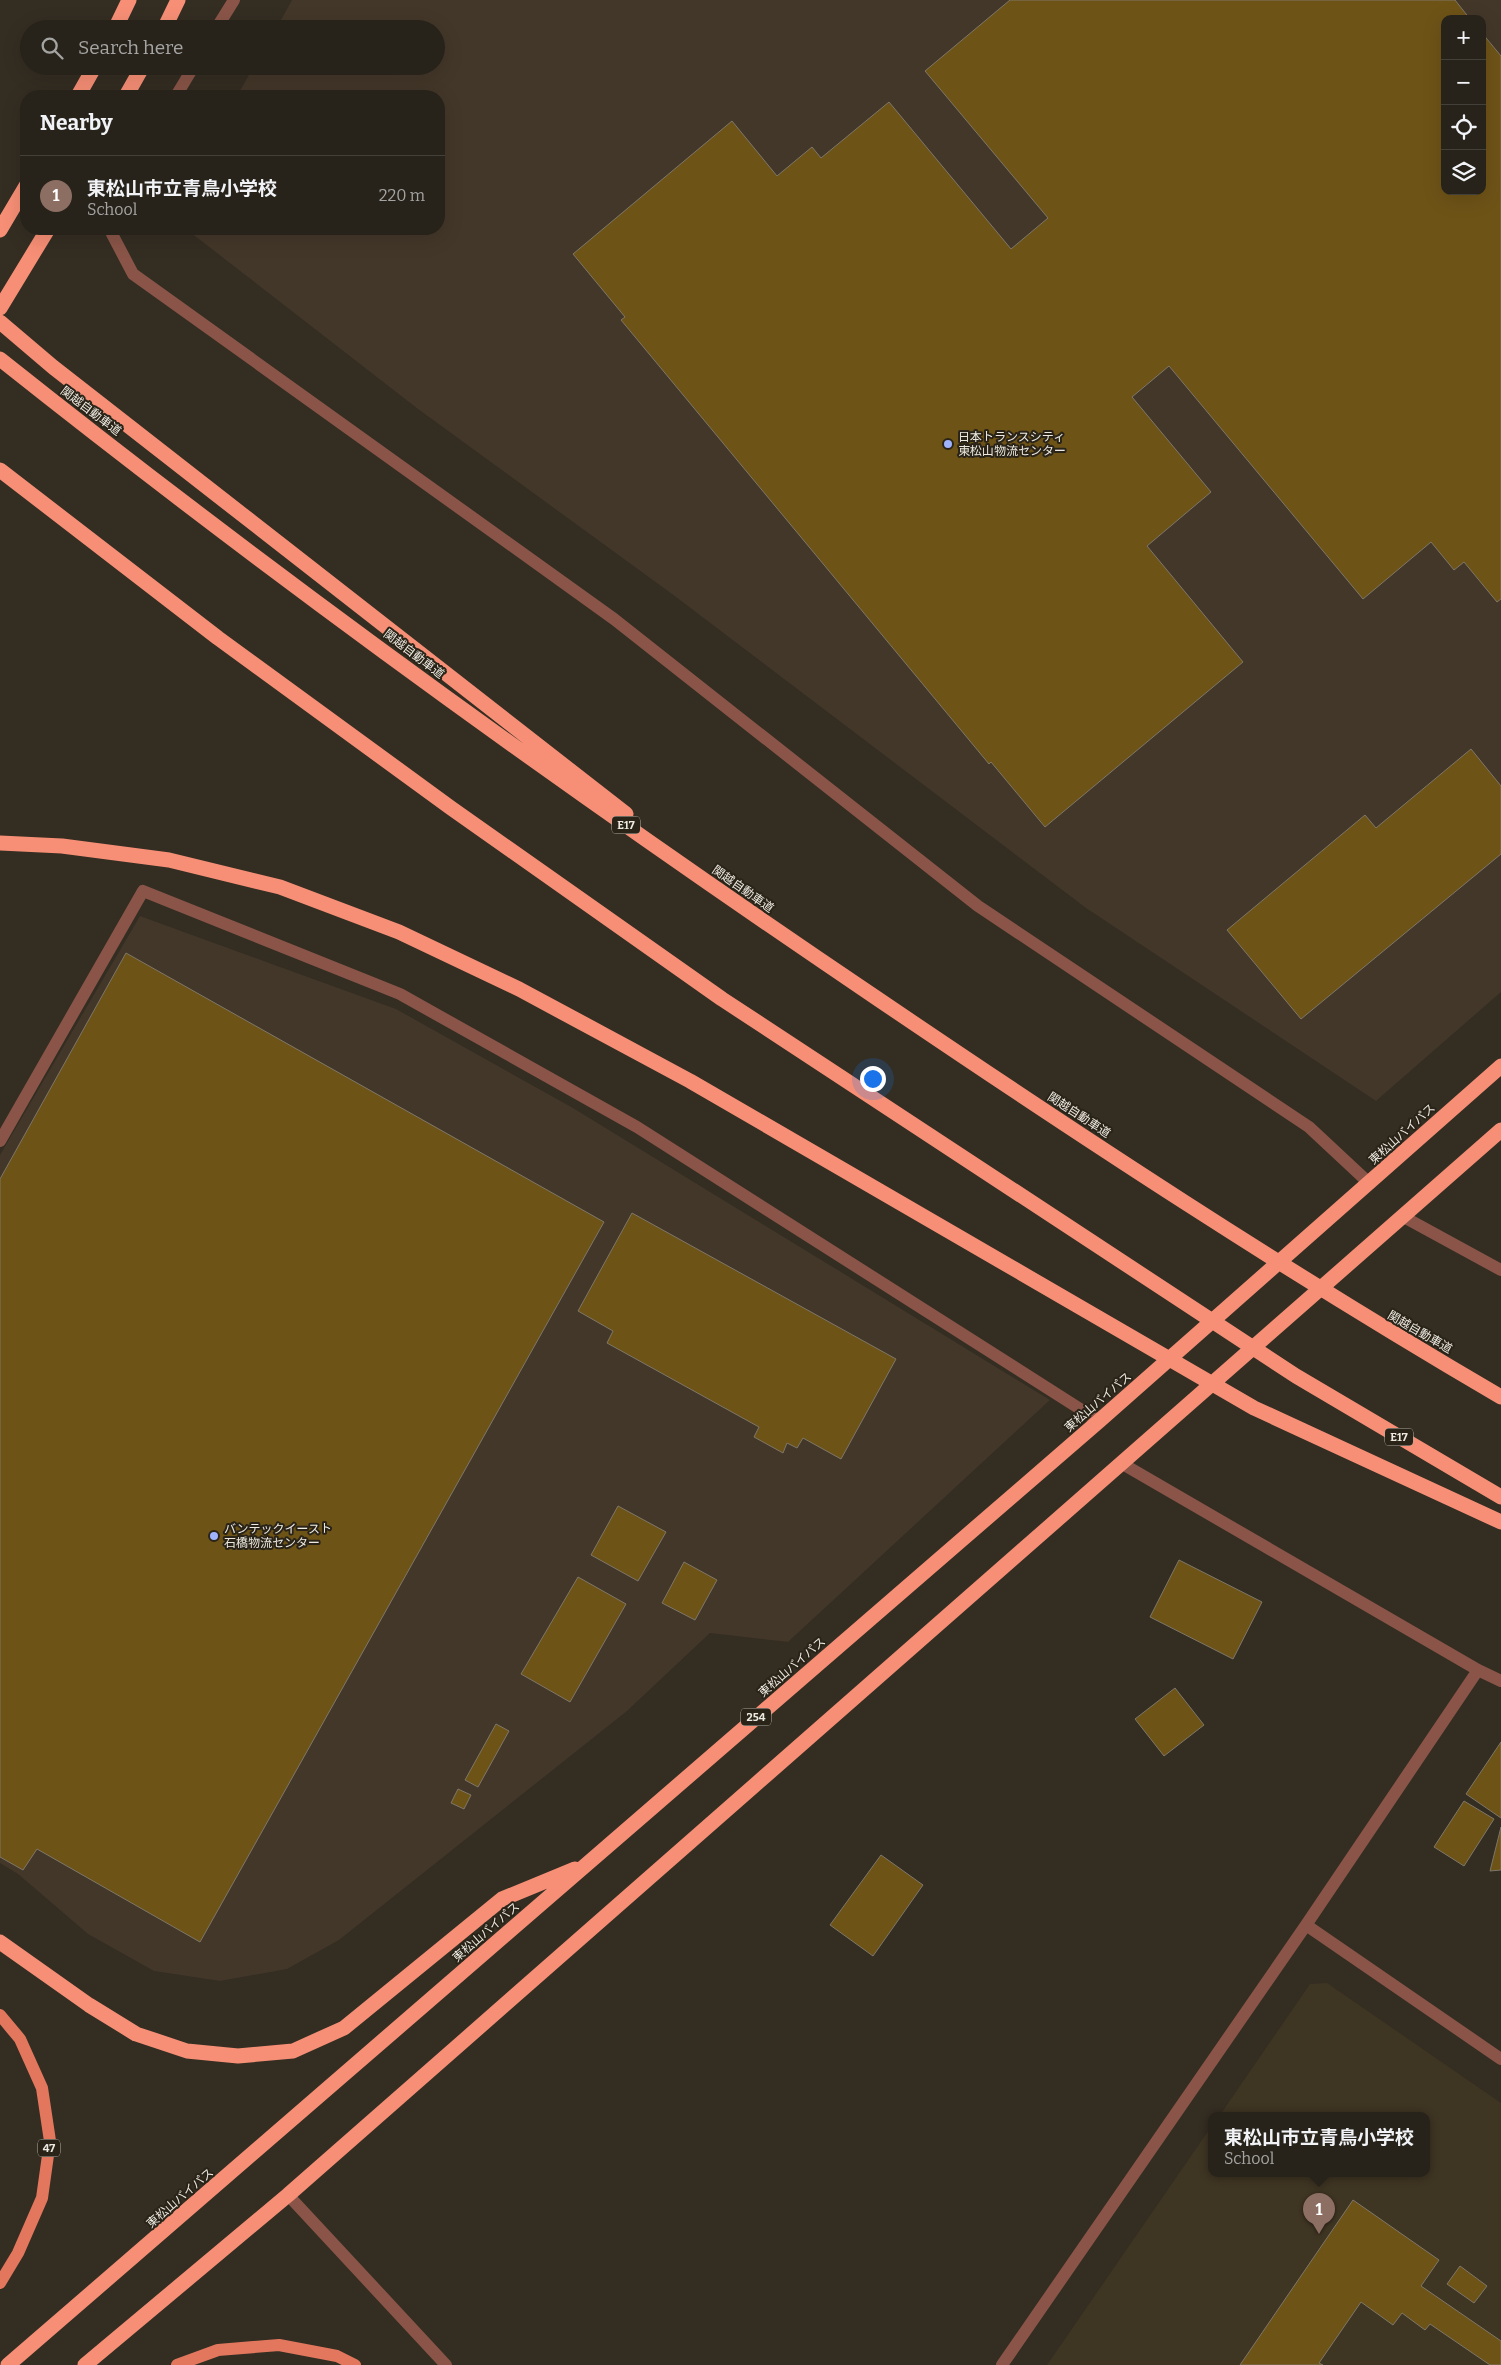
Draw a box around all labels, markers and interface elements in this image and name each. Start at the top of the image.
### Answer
map controls [1441,15,1486,195]
button: + [1441,15,1486,60]
search box [20,20,445,75]
icon: search [38,34,66,62]
text: Search here [78,36,183,59]
button: − [1441,60,1486,105]
button: locate [1441,105,1486,150]
text: Nearby [40,110,113,136]
button: layers [1441,150,1486,195]
text: 東松山市立青鳥小学校 [87,177,277,200]
text: 1 [53,186,59,205]
text: 220 m [379,186,425,205]
text: School [87,200,137,219]
street label: 関越自動車道 [58,384,124,438]
place label: 日本トランスシティ 東松山物流センター [958,430,1066,458]
marker: 日本トランスシティ 東松山物流センター [942,438,954,450]
street label: 関越自動車道 [381,627,447,681]
road number: E17 [612,816,640,834]
street label: 関越自動車道 [709,863,777,915]
your location [860,1066,886,1092]
street label: 関越自動車道 [1045,1090,1113,1140]
street label: 東松山バイパス [1366,1101,1438,1167]
street label: 関越自動車道 [1385,1308,1455,1356]
street label: 東松山バイパス [1062,1369,1134,1435]
road number: E17 [1385,1428,1413,1445]
place label: バンテックイースト 石橋物流センター [224,1522,332,1550]
marker: バンテックイースト 石橋物流センター [208,1530,220,1542]
street label: 東松山バイパス [756,1634,828,1700]
road number: 254 [741,1708,771,1725]
street label: 東松山バイパス [450,1899,522,1965]
popup [1208,2112,1430,2177]
text: 東松山市立青鳥小学校 [1224,2126,1414,2149]
road number: 47 [38,2140,60,2156]
text: School [1224,2149,1274,2168]
street label: 東松山バイパス [144,2165,216,2231]
pin: 1 [1303,2193,1335,2234]

